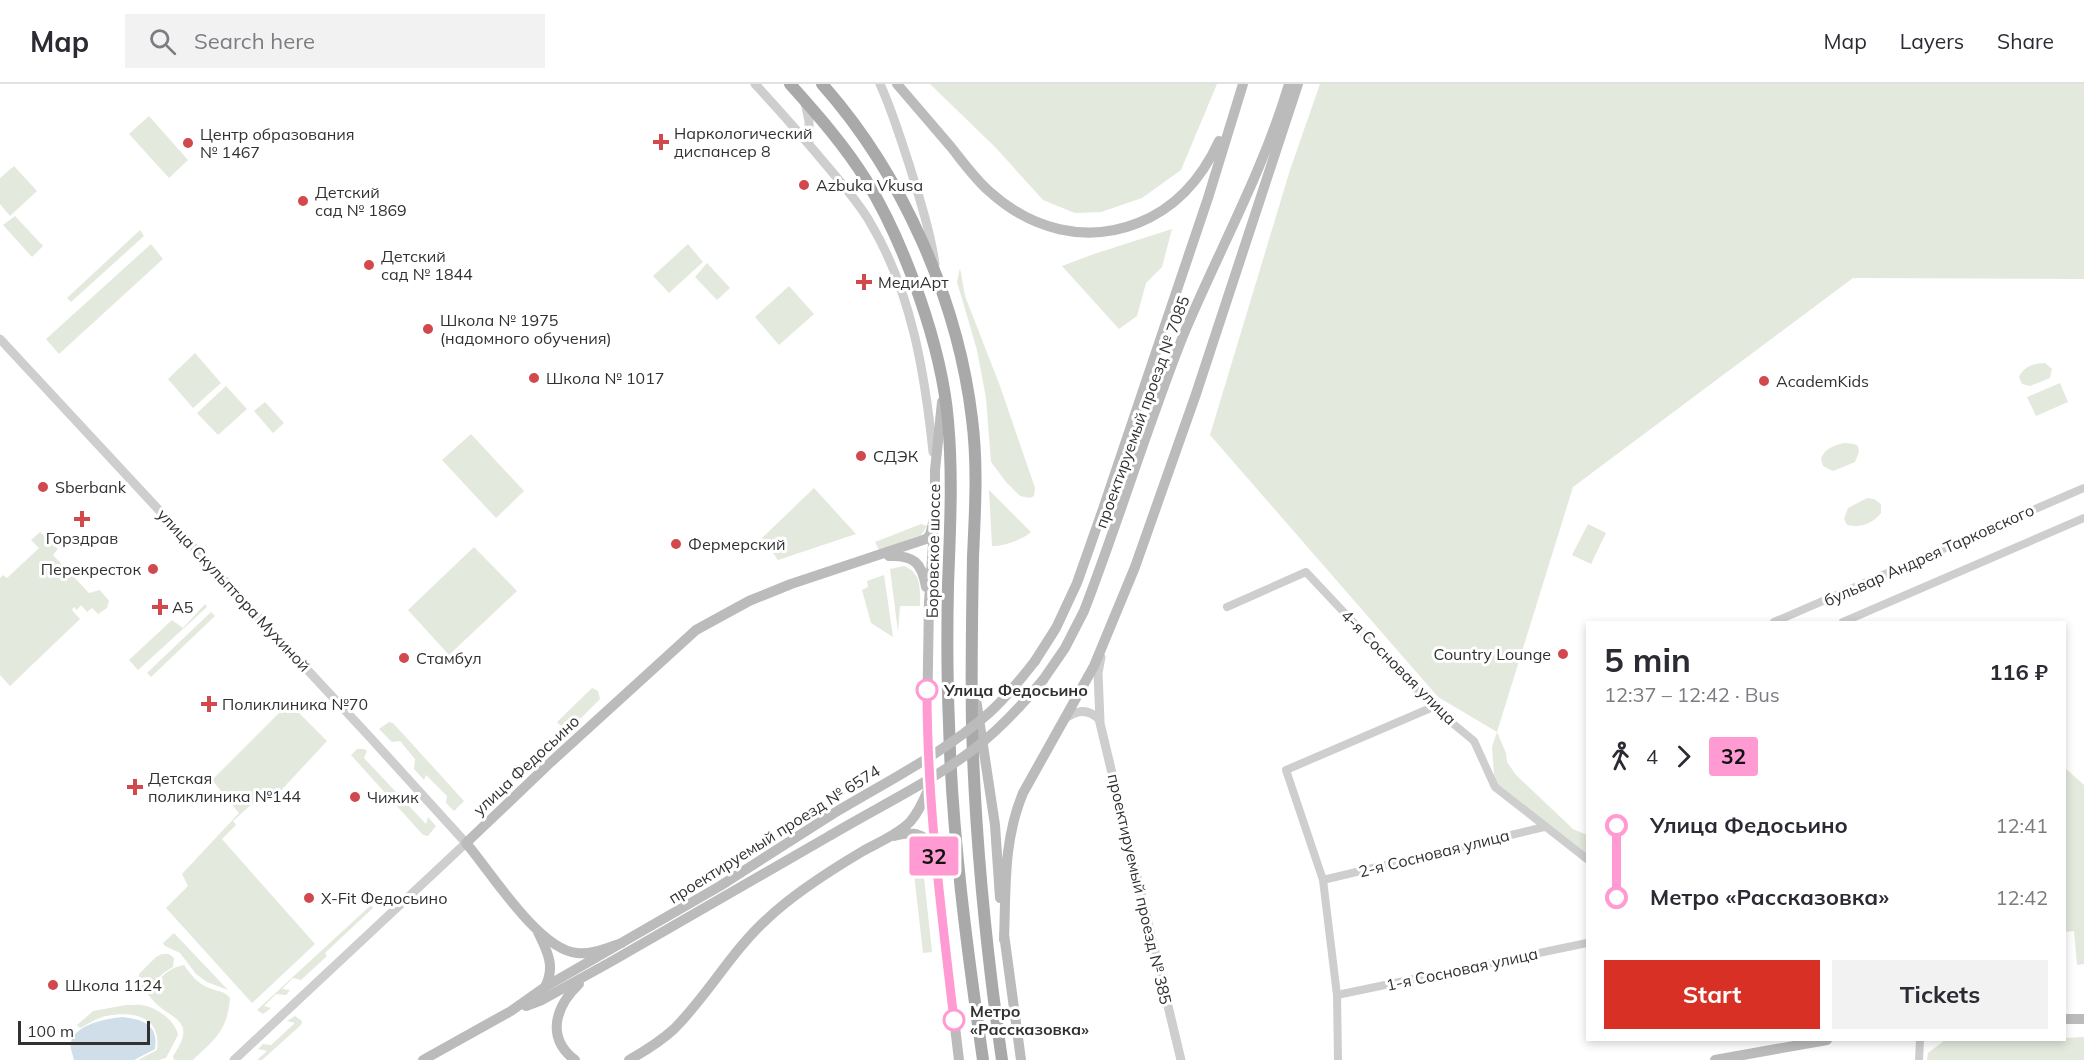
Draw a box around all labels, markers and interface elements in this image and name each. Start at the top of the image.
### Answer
search box [125,14,545,68]
text: Map [30,24,89,59]
icon: search [146,25,179,58]
text: Search here [194,27,315,55]
text: Map [1824,28,1867,54]
text: Layers [1900,28,1964,54]
text: Share [1997,28,2054,54]
place label: Наркологический диспансер 8 [674,123,812,161]
place label: Центр образования № 1467 [200,124,355,162]
marker: Наркологический диспансер 8 [652,133,670,151]
marker: Центр образования № 1467 [181,136,195,150]
place label: Azbuka Vkusa [816,175,923,195]
marker: Azbuka Vkusa [797,178,811,192]
place label: Детский сад № 1869 [315,182,407,220]
marker: Детский сад № 1869 [296,194,310,208]
place label: Детский сад № 1844 [381,246,473,284]
marker: Детский сад № 1844 [362,258,376,272]
place label: МедиАрт [878,272,949,292]
marker: МедиАрт [855,273,873,291]
street label: проектируемый проезд № 7085 [1091,293,1193,531]
place label: Школа № 1975 (надомного обучения) [440,310,612,348]
marker: Школа № 1975 (надомного обучения) [421,322,435,336]
place label: Школа № 1017 [546,368,664,388]
marker: Школа № 1017 [527,371,541,385]
place label: AcademKids [1776,371,1869,391]
marker: AcademKids [1757,374,1771,388]
place label: СДЭК [873,446,919,466]
marker: СДЭК [854,449,868,463]
place label: Sberbank [55,477,127,497]
marker: Sberbank [36,480,50,494]
street label: Боровское шоссе [922,483,944,618]
street label: бульвар Андрея Тарковского [1821,499,2037,611]
street label: улица Скульптора Мухиной [153,504,315,676]
marker: Горздрав [75,512,89,526]
place label: Горздрав [46,528,118,548]
place label: Фермерский [688,534,786,554]
marker: Фермерский [669,537,683,551]
place label: Перекресток [41,559,141,579]
marker: Перекресток [146,562,160,576]
place label: А5 [172,597,193,617]
marker: А5 [153,600,167,614]
street label: 4-я Сосновая улица [1337,605,1461,729]
text: 5 min [1604,639,1691,680]
place label: Country Lounge [1434,644,1551,664]
marker: Country Lounge [1556,647,1570,661]
place label: Стамбул [416,648,482,668]
marker: Стамбул [397,651,411,665]
text: 116 ₽ [1989,658,2048,686]
marker: Улица Федосьино [916,679,938,701]
place label: Улица Федосьино [943,680,1088,700]
text: 12:37 – 12:42 · Bus [1604,682,1780,707]
place label: Поликлиника №70 [222,694,368,714]
marker: Поликлиника №70 [200,695,218,713]
street label: улица Федосьино [469,711,583,819]
icon: walk [1604,740,1637,773]
icon: forward [1667,740,1700,773]
text: 32 [1721,743,1746,769]
text: 4 [1646,744,1658,769]
street label: проектируемый проезд № 6574 [664,760,884,908]
place label: Детская поликлиника №144 [148,768,301,806]
street label: проектируемый проезд № 385 [1104,772,1176,1006]
marker: Детская поликлиника №144 [126,778,144,796]
place label: Чижик [367,787,419,807]
marker: Чижик [348,790,362,804]
text: Улица Федосьино [1650,811,1848,839]
text: 12:41 [1995,813,2048,838]
street label: 2-я Сосновая улица [1357,825,1511,881]
line badge: 32 [907,836,961,876]
text: 32 [921,843,947,869]
text: Метро «Рассказовка» [1650,883,1889,911]
text: 12:42 [1995,885,2048,910]
place label: X-Fit Федосьино [321,888,447,908]
marker: X-Fit Федосьино [302,891,316,905]
street label: 1-я Сосновая улица [1384,943,1540,995]
button: Start [1604,960,1820,1029]
button: Tickets [1832,960,2048,1029]
place label: Школа 1124 [65,975,162,995]
marker: Школа 1124 [46,978,60,992]
place label: Метро «Рассказовка» [970,1001,1089,1039]
marker: Метро «Рассказовка» [943,1009,965,1031]
scale bar [18,1018,150,1046]
text: 100 m [27,1021,74,1041]

